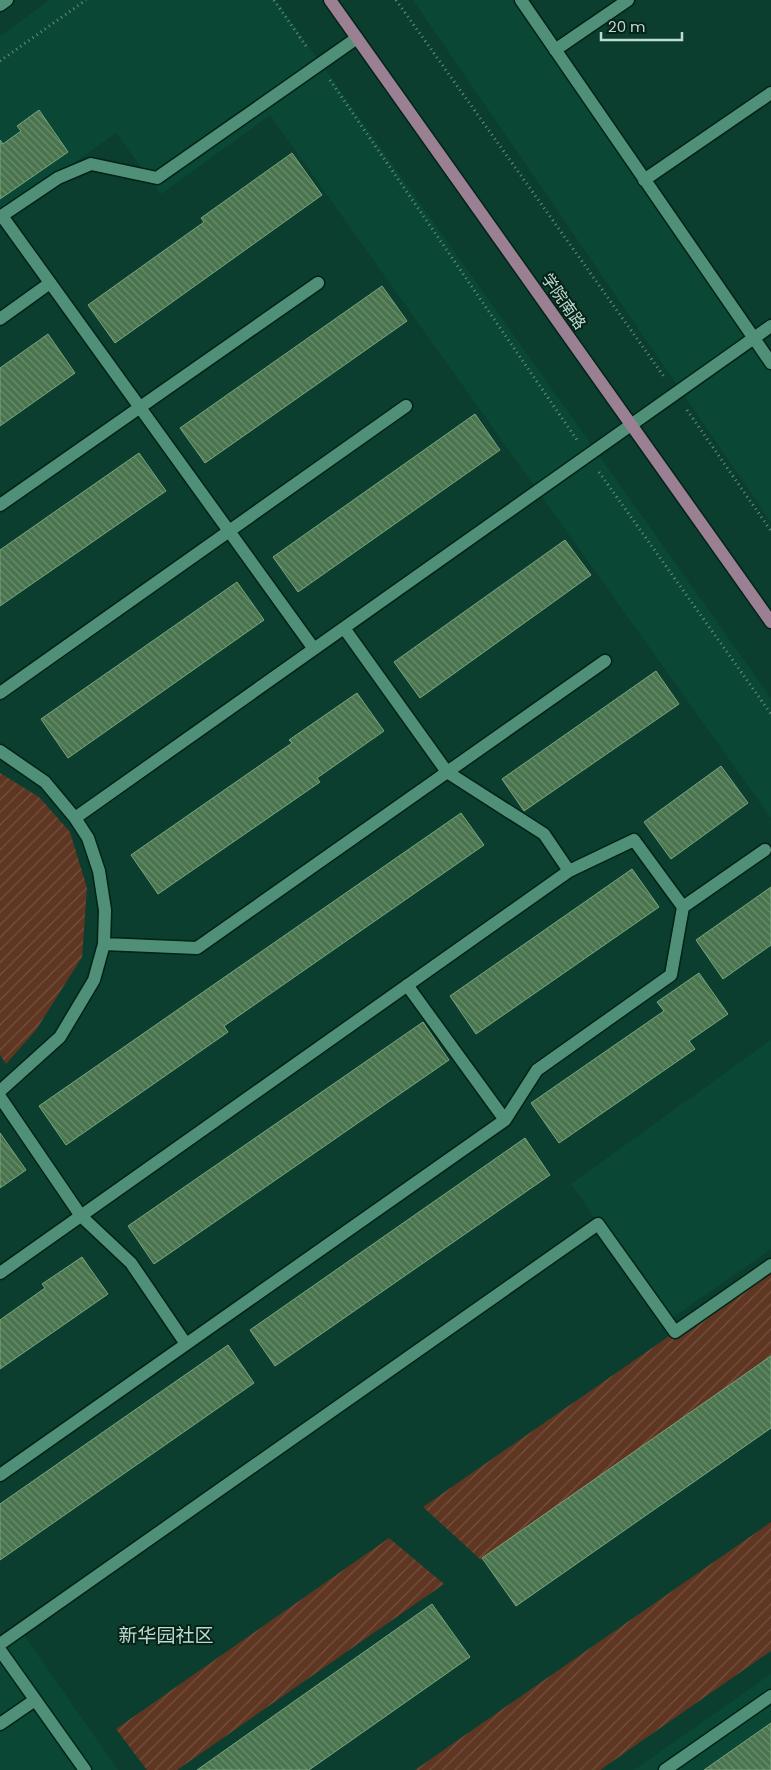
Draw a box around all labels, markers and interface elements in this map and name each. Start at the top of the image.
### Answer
scale bar [601,10,682,42]
text: 20 m [608,16,646,37]
street label: 学院南路 [536,268,591,334]
district label: 新华园社区 [118,1622,214,1649]

